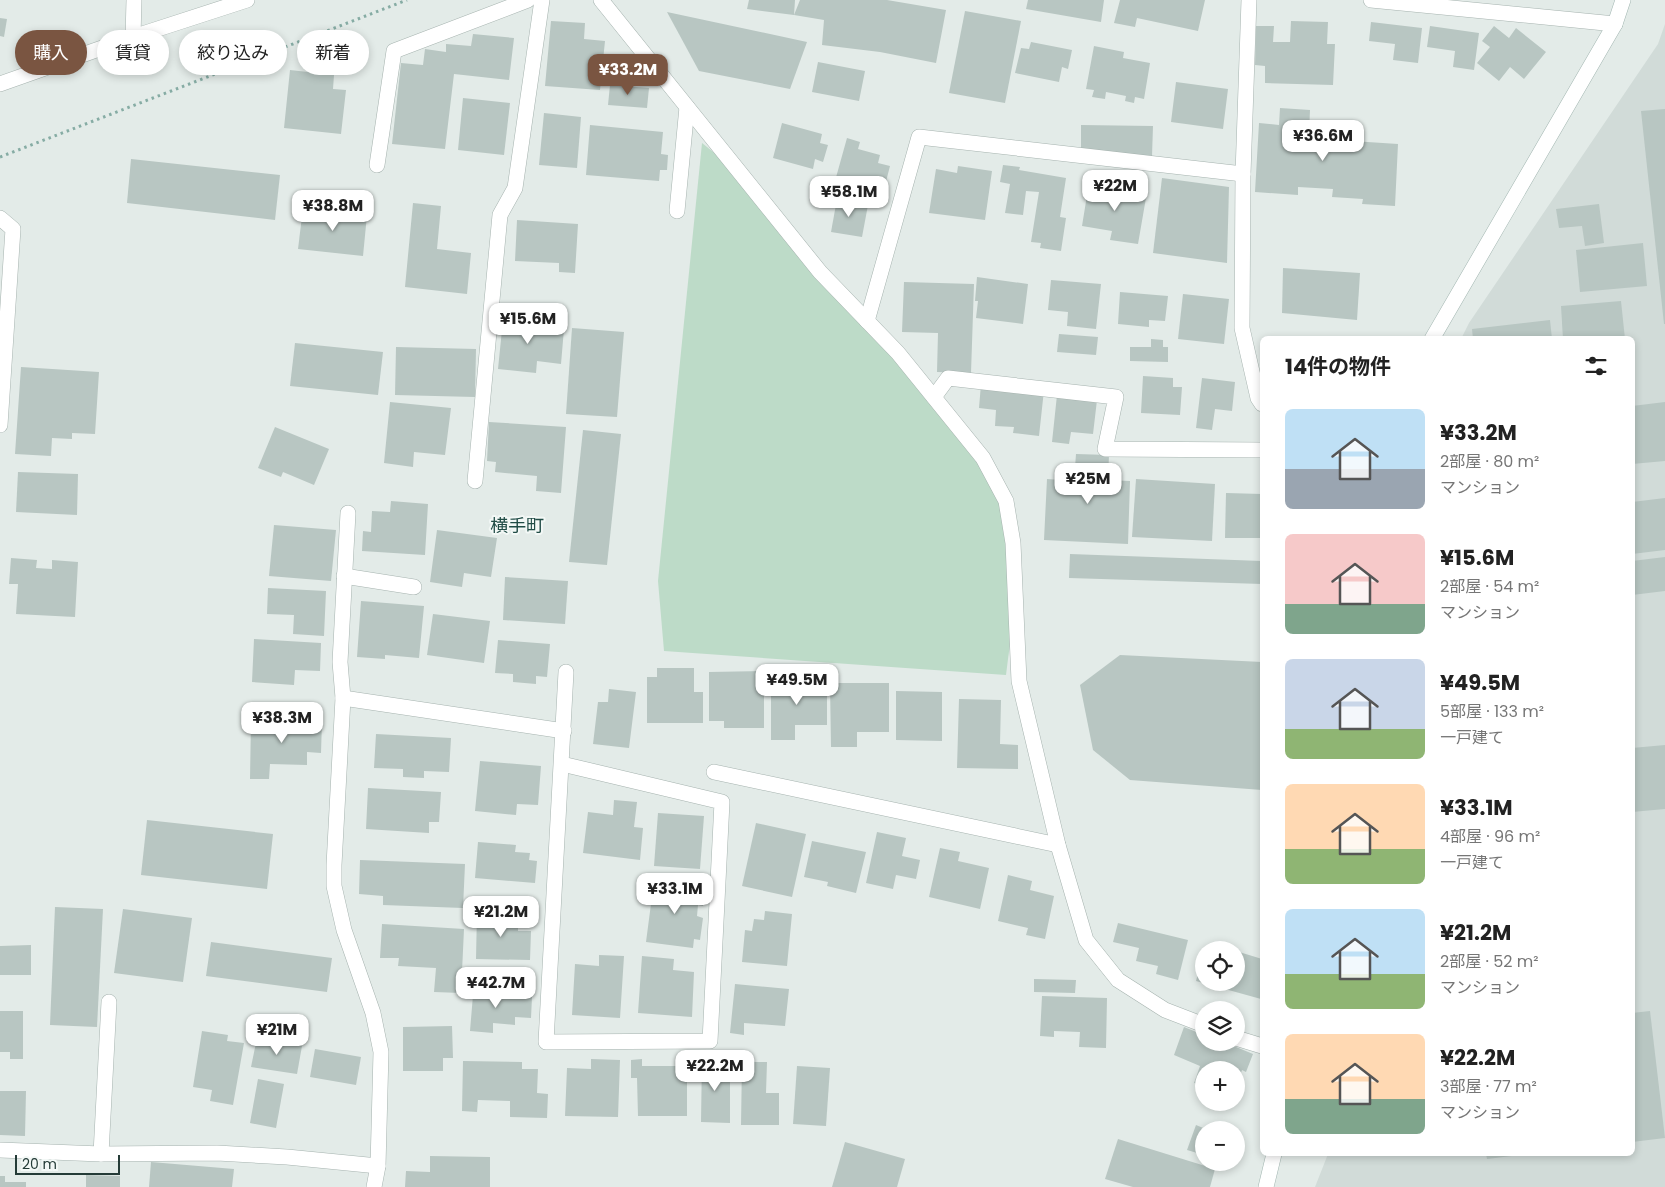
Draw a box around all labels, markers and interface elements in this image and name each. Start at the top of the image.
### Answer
chip: 購入 [15,30,87,75]
chip: 賃貸 [97,30,169,75]
chip: 絞り込み [179,30,287,75]
chip: 新着 [297,30,369,75]
pin: ¥33.2M [587,54,669,96]
text: ¥33.2M [599,58,657,81]
pin: ¥36.6M [1282,120,1364,162]
text: ¥36.6M [1293,124,1353,147]
pin: ¥22M [1085,170,1145,212]
text: ¥22M [1093,174,1137,197]
pin: ¥58.1M [808,176,890,218]
text: ¥58.1M [821,180,877,203]
pin: ¥38.8M [292,190,374,232]
text: ¥38.8M [303,194,363,217]
pin: ¥15.6M [487,302,569,345]
text: ¥15.6M [500,307,556,330]
text: 14件の物件 [1285,352,1391,381]
icon: filters [1582,352,1610,380]
text: ¥33.2M [1440,418,1517,447]
icon: home [1325,429,1385,489]
text: 2部屋 · 80 m² [1440,450,1539,473]
pin: ¥25M [1058,462,1118,505]
text: ¥25M [1066,467,1110,490]
text: マンション [1440,476,1520,499]
district label: 横手町 [490,513,544,538]
text: ¥15.6M [1440,543,1514,572]
icon: home [1325,554,1385,614]
text: 2部屋 · 54 m² [1440,575,1539,598]
text: マンション [1440,601,1520,624]
pin: ¥49.5M [756,664,838,706]
text: ¥49.5M [766,668,828,691]
text: ¥49.5M [1440,668,1520,697]
icon: home [1325,679,1385,739]
text: 5部屋 · 133 m² [1440,700,1544,723]
pin: ¥38.3M [241,702,323,744]
text: ¥38.3M [252,706,312,729]
text: 一戸建て [1440,726,1504,749]
text: ¥33.1M [1440,793,1513,822]
icon: home [1325,804,1385,864]
text: 4部屋 · 96 m² [1440,825,1540,848]
text: 一戸建て [1440,851,1504,874]
pin: ¥33.1M [634,872,716,915]
text: ¥33.1M [647,877,703,900]
pin: ¥21.2M [460,896,542,938]
text: ¥21.2M [474,900,528,923]
text: ¥21.2M [1440,918,1511,947]
icon: home [1325,929,1385,989]
map controls [1195,941,1245,1171]
button: locate [1195,941,1245,991]
text: 2部屋 · 52 m² [1440,950,1538,973]
pin: ¥42.7M [455,966,537,1009]
text: ¥42.7M [467,971,525,994]
text: マンション [1440,976,1520,999]
button: layers [1195,1001,1245,1051]
pin: ¥21M [247,1014,307,1056]
text: ¥21M [257,1018,297,1041]
text: ¥22.2M [1440,1043,1515,1072]
pin: ¥22.2M [674,1050,756,1092]
text: ¥22.2M [686,1054,744,1077]
icon: home [1325,1054,1385,1114]
button: + [1195,1061,1245,1111]
text: 3部屋 · 77 m² [1440,1075,1537,1098]
text: マンション [1440,1101,1520,1124]
button: − [1195,1121,1245,1171]
scale bar [15,1152,120,1175]
text: 20 m [22,1154,57,1174]

